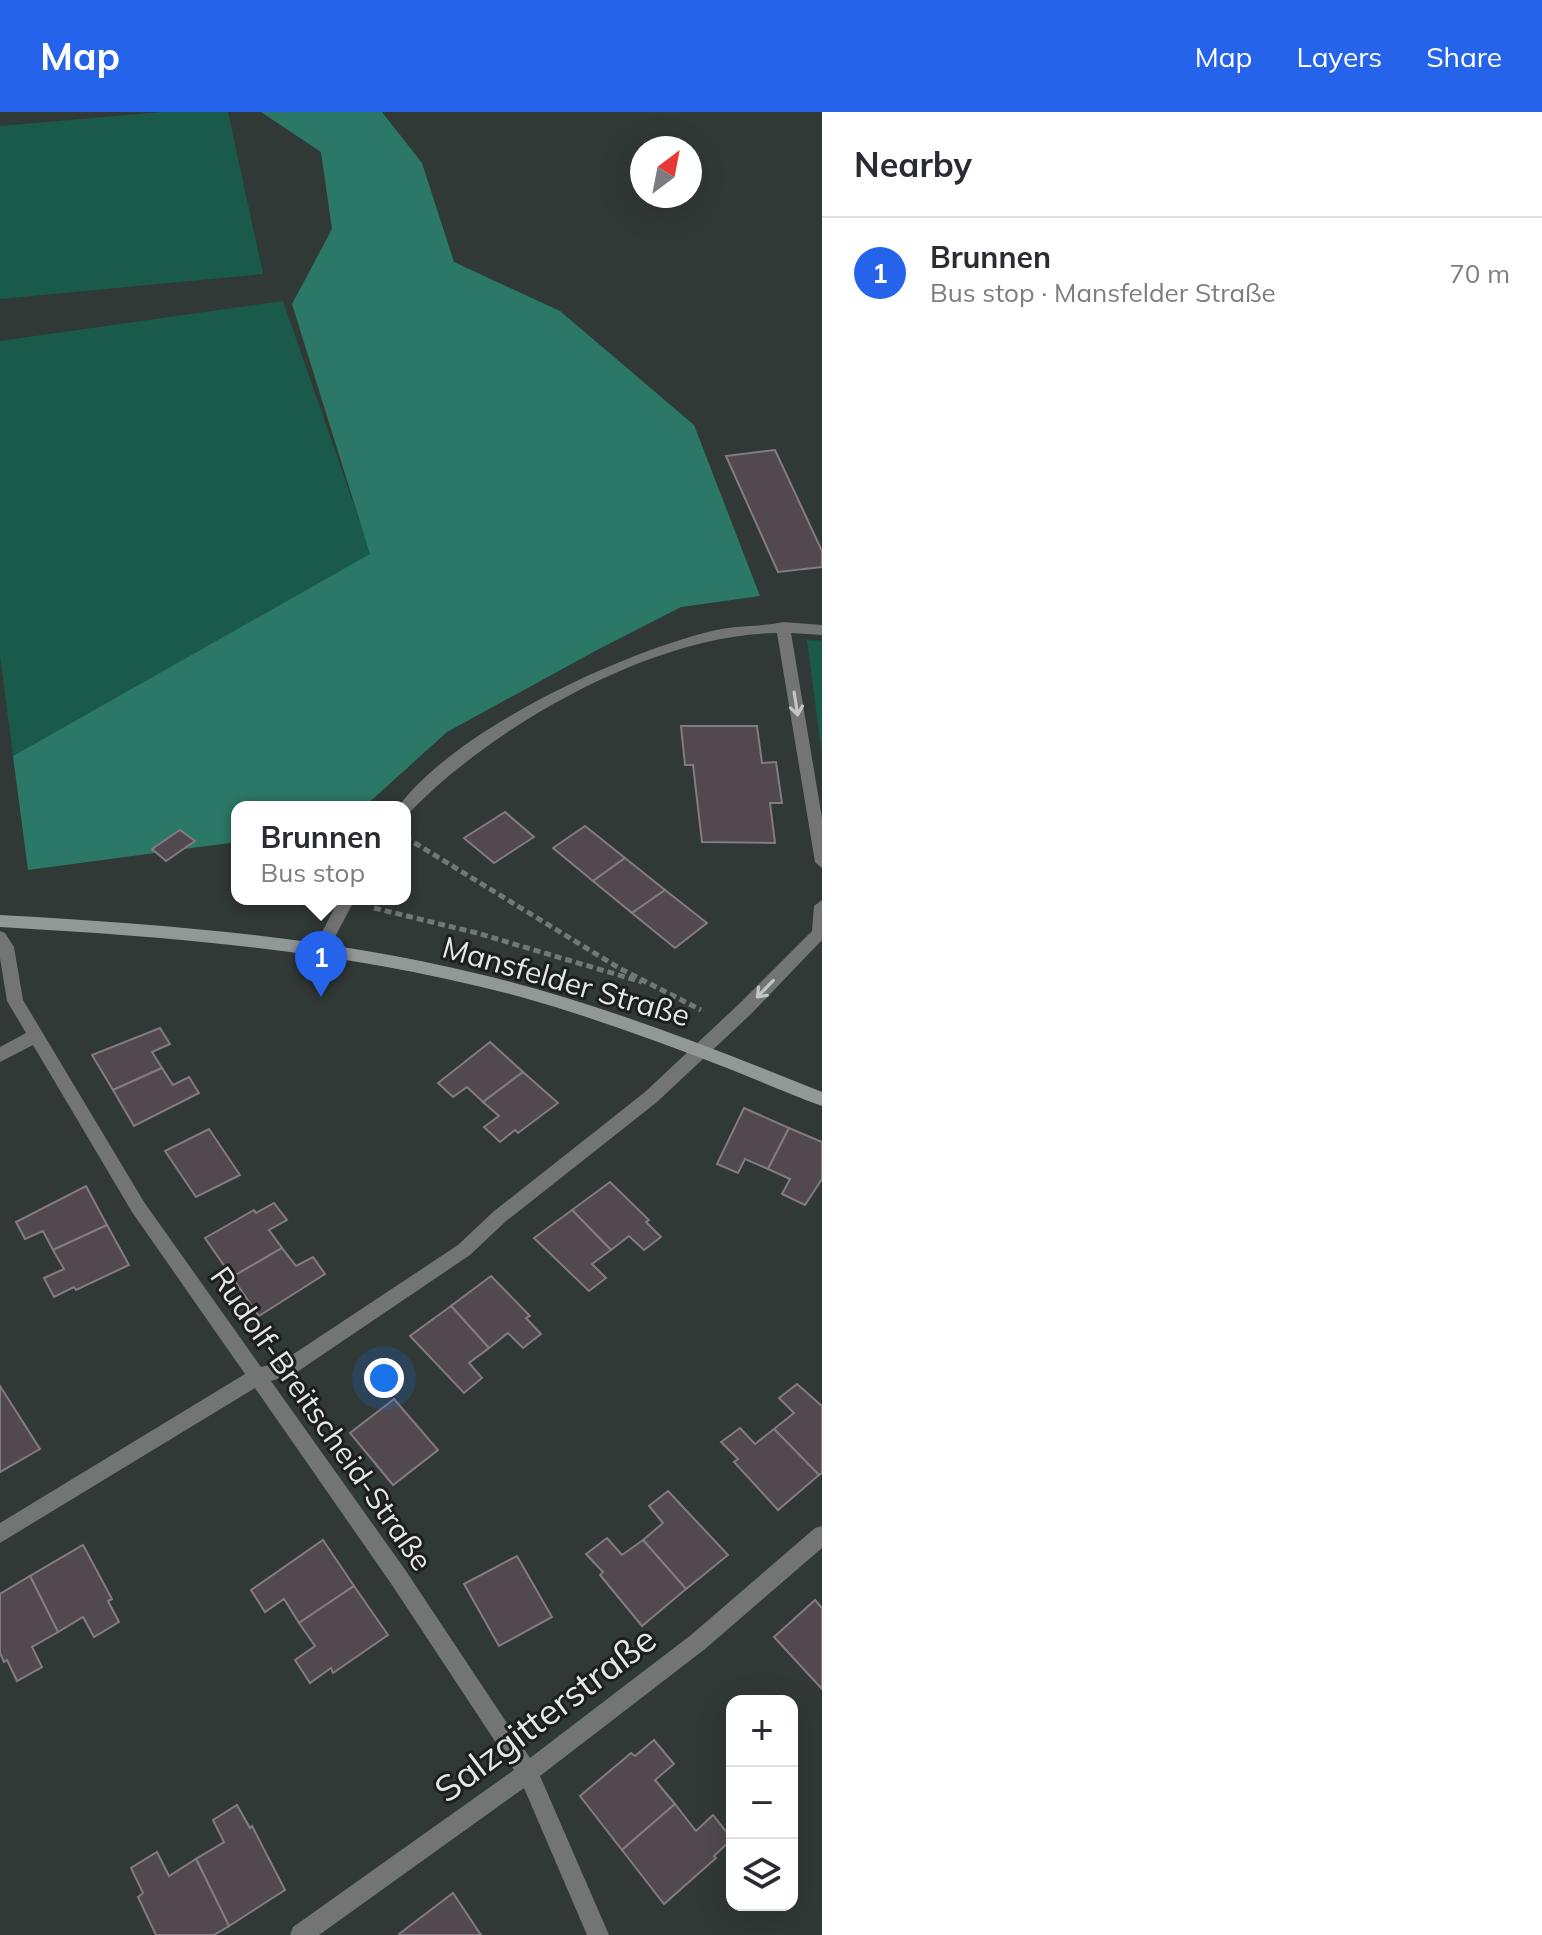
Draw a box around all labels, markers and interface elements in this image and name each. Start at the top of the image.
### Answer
text: Map [40,32,120,80]
text: Map [1195,39,1252,74]
text: Layers [1296,39,1382,74]
text: Share [1426,39,1502,74]
north arrow [630,136,702,208]
text: Nearby [854,143,972,186]
text: Brunnen [930,238,1051,276]
text: 1 [872,257,888,290]
text: 70 m [1449,257,1510,290]
text: Bus stop · Mansfelder Straße [930,276,1276,309]
one-way arrow [789,691,804,716]
popup [231,801,411,905]
text: Brunnen [260,818,382,856]
text: Bus stop [260,856,365,889]
street label: Mansfelder Straße [438,928,694,1035]
pin: 1 [295,931,347,997]
one-way arrow [756,979,775,998]
street label: Rudolf-Breitscheid-Straße [202,1259,441,1578]
your location [364,1358,404,1398]
street label: Salzgitterstraße [425,1616,664,1811]
map controls [726,1695,798,1911]
button: + [726,1695,798,1767]
button: − [726,1767,798,1839]
button: layers [726,1839,798,1911]

